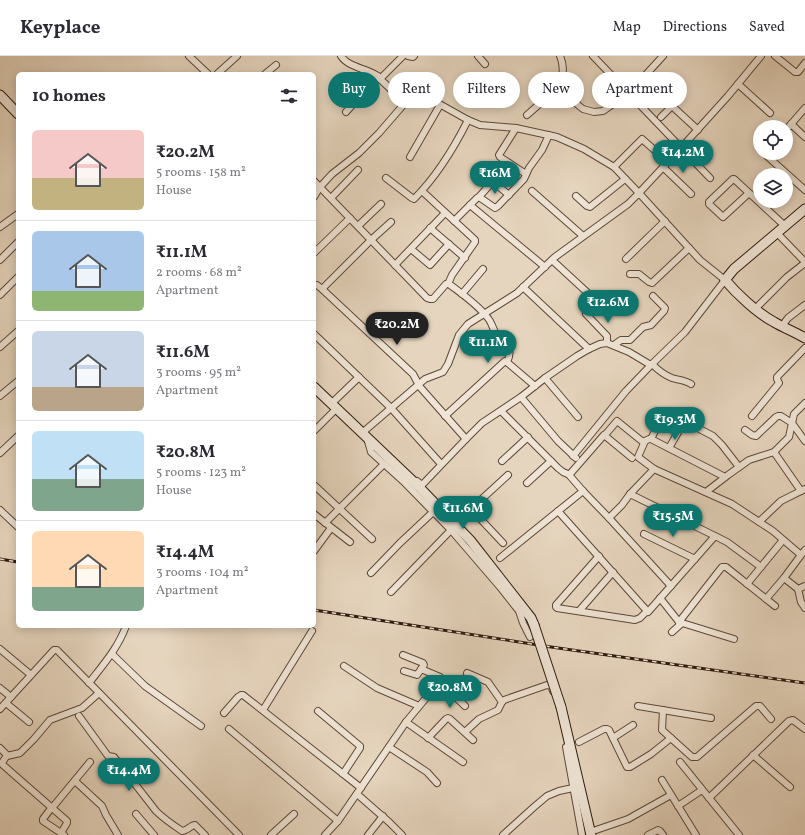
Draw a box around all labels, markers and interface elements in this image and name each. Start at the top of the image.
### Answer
text: Keyplace [20,15,101,41]
text: Map [613,18,641,37]
text: Directions [663,18,727,37]
text: Saved [749,18,785,37]
chip: Buy [328,72,380,108]
chip: Rent [388,72,445,108]
chip: Filters [453,72,520,108]
chip: New [528,72,584,108]
chip: Apartment [592,72,687,108]
text: 10 homes [32,85,106,108]
icon: filters [278,85,300,107]
map controls [753,120,793,208]
button: locate [753,120,793,160]
pin: ₹14.2M [650,140,716,174]
text: ₹20.2M [156,141,215,164]
text: ₹14.2M [661,144,705,162]
icon: home [64,146,112,194]
pin: ₹16M [471,161,519,195]
text: 5 rooms · 158 m² [156,164,246,182]
text: ₹16M [479,165,511,183]
button: layers [753,168,793,208]
text: House [156,182,192,200]
text: ₹11.1M [156,241,207,264]
icon: home [64,247,112,295]
text: 2 rooms · 68 m² [156,264,242,282]
text: Apartment [156,282,219,300]
pin: ₹12.6M [575,290,641,324]
text: ₹12.6M [587,294,629,312]
pin: ₹20.2M [364,312,430,346]
text: ₹20.2M [375,316,419,334]
pin: ₹11.1M [455,330,521,364]
text: ₹11.1M [468,334,508,352]
text: ₹11.6M [156,341,210,364]
icon: home [64,347,112,395]
text: 3 rooms · 95 m² [156,364,241,382]
text: Apartment [156,382,219,400]
pin: ₹19.3M [642,407,708,441]
text: ₹19.3M [654,411,696,429]
text: ₹20.8M [156,441,215,464]
icon: home [64,447,112,495]
text: 5 rooms · 123 m² [156,464,246,482]
text: House [156,482,192,500]
pin: ₹11.6M [430,496,496,530]
text: ₹11.6M [442,500,484,518]
pin: ₹15.5M [640,504,706,538]
text: ₹15.5M [652,508,694,526]
text: ₹14.4M [156,541,214,564]
icon: home [64,547,112,595]
text: 3 rooms · 104 m² [156,564,249,582]
text: Apartment [156,582,219,600]
pin: ₹20.8M [417,675,483,709]
text: ₹20.8M [427,679,473,697]
pin: ₹14.4M [96,758,162,792]
text: ₹14.4M [107,762,151,780]

